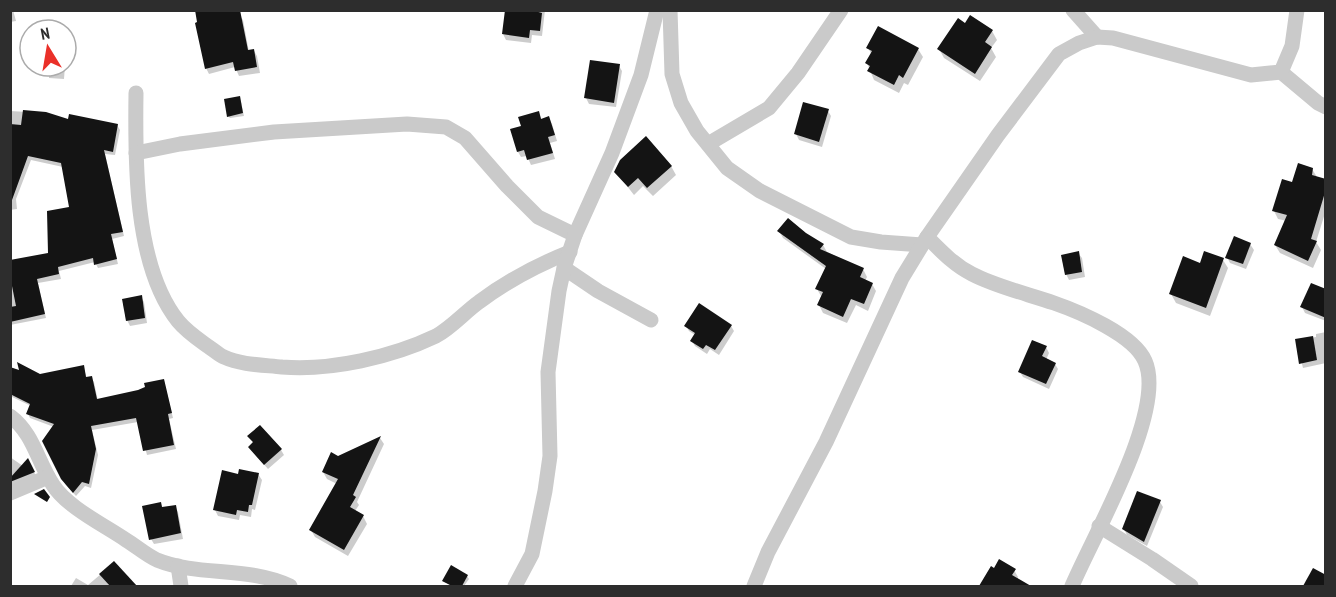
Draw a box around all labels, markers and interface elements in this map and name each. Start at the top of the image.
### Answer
north arrow [18,18,78,78]
text: N [39,23,51,44]

